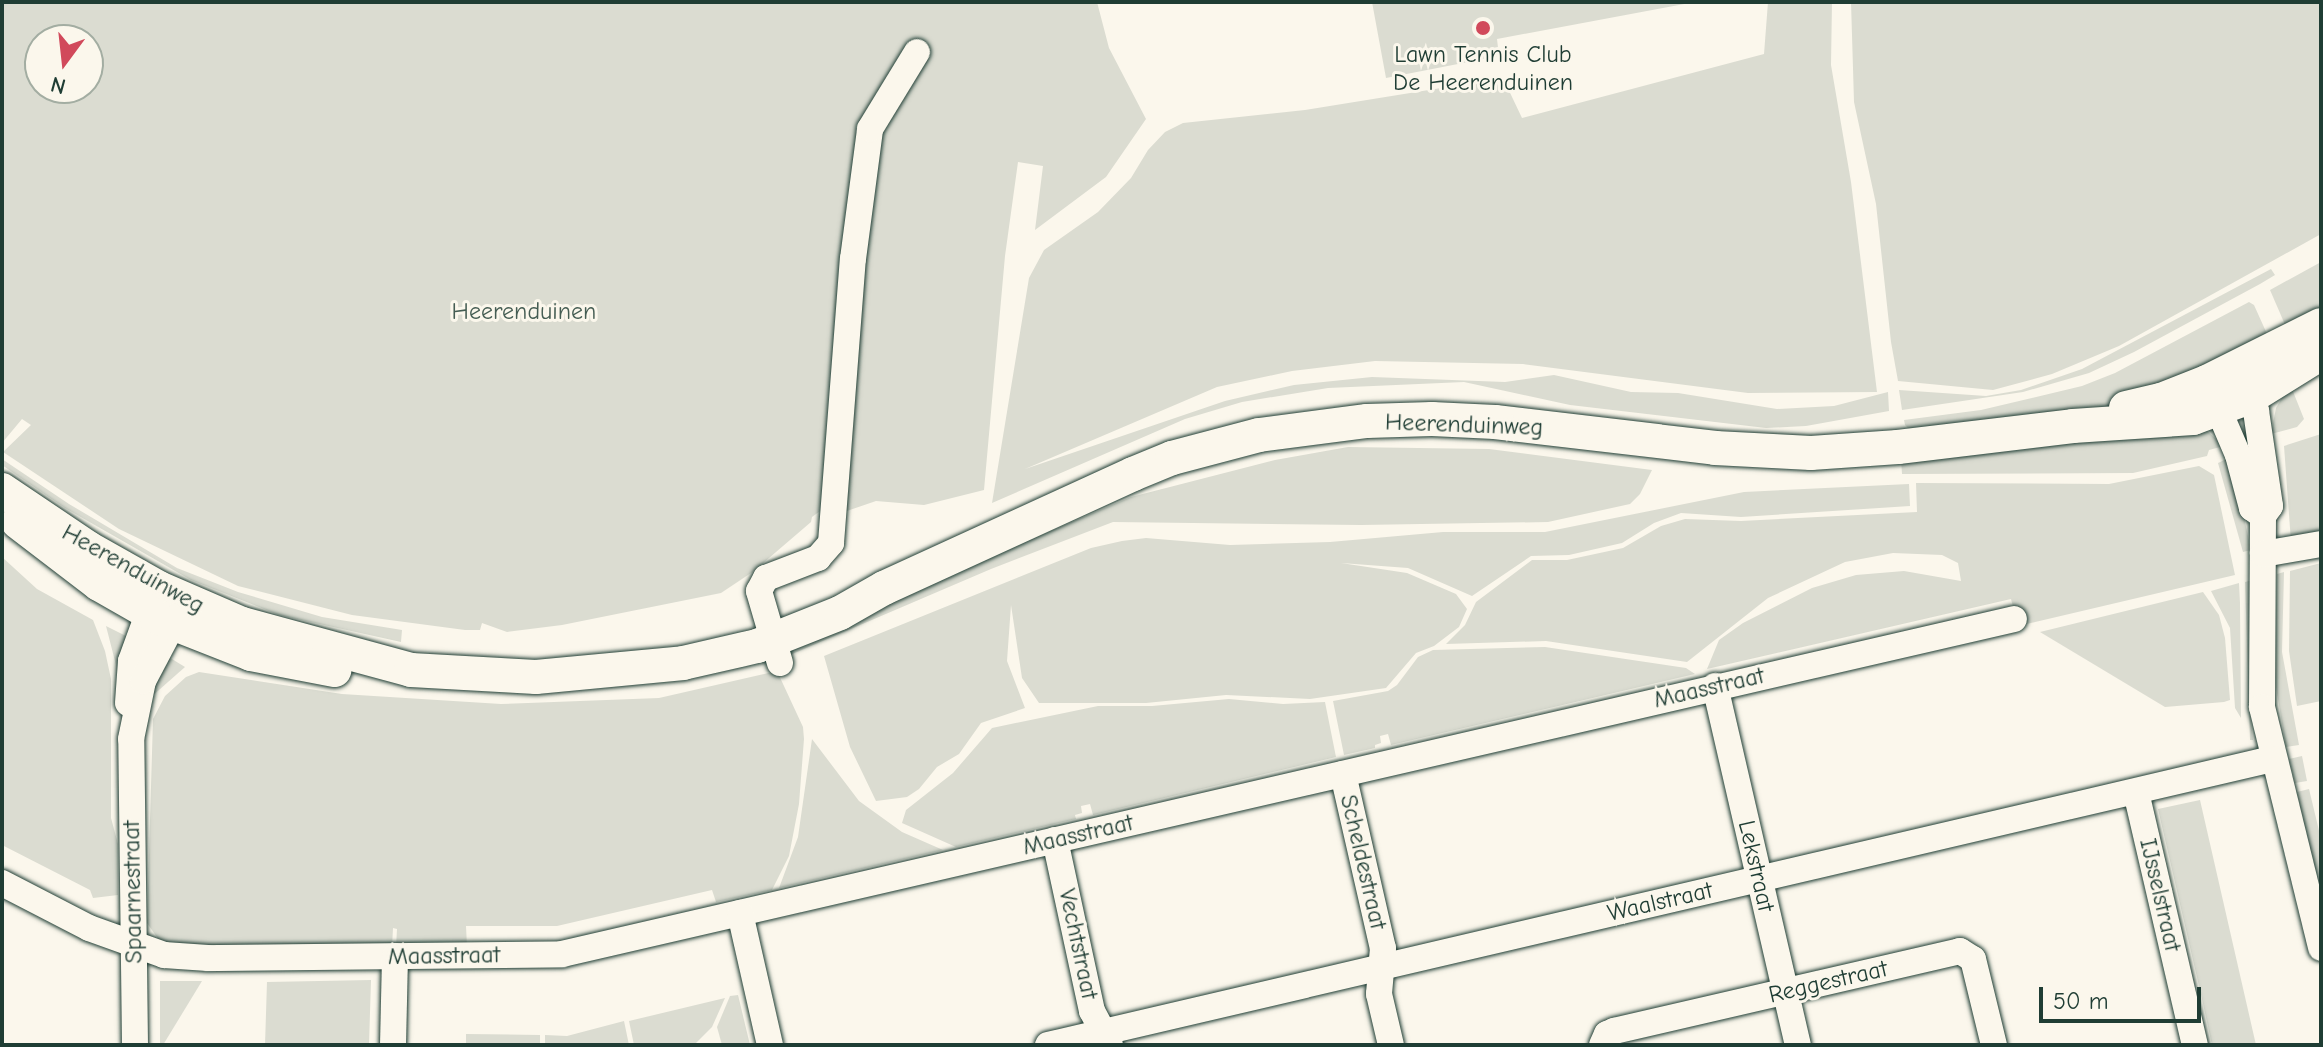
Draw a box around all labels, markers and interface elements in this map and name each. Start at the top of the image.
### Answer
marker: Lawn Tennis Club De Heerenduinen [1474,19,1492,37]
north arrow [24,24,104,104]
place label: Lawn Tennis Club De Heerenduinen [1393,41,1573,97]
text: N [48,71,69,100]
park label: Heerenduinen [452,298,596,326]
street label: Heerenduinweg [1384,408,1544,442]
street label: Heerenduinweg [57,518,209,620]
street label: Maasstraat [1651,661,1767,715]
street label: Scheldestraat [1334,792,1392,932]
street label: Maasstraat [1020,808,1136,862]
street label: Lekstraat [1732,818,1780,914]
street label: Spaarnestraat [117,820,149,964]
street label: IJsselstraat [2133,836,2187,954]
street label: Waalstraat [1605,876,1715,928]
street label: Vechtstraat [1052,886,1104,1002]
street label: Maasstraat [388,941,500,971]
street label: Reggestraat [1766,954,1890,1010]
scale bar [2043,971,2205,1021]
text: 50 m [2053,987,2109,1015]

